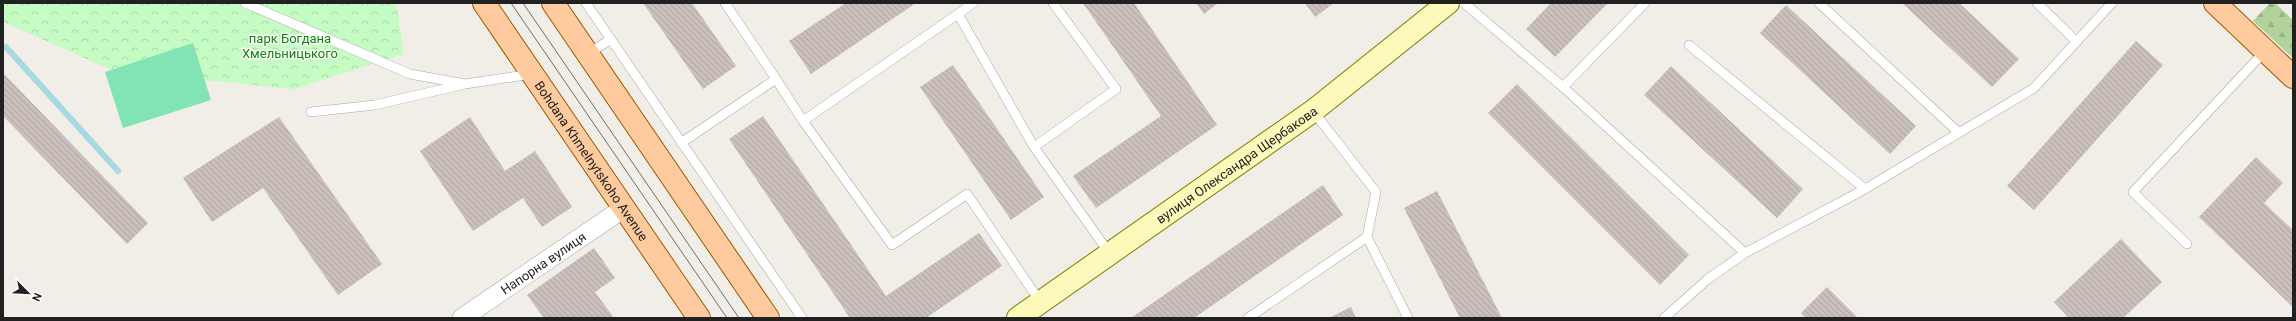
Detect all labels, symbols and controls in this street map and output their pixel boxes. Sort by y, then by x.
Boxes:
park label: парк Богдана Хмельницького [242,31,338,61]
street label: Bohdana Khmelnytskoho Avenue [531,78,651,244]
street label: вулиця Олександра Щербакова [1153,103,1320,227]
street label: Напорна вулиця [498,229,589,298]
north arrow [8,273,48,313]
text: N [29,291,44,303]

